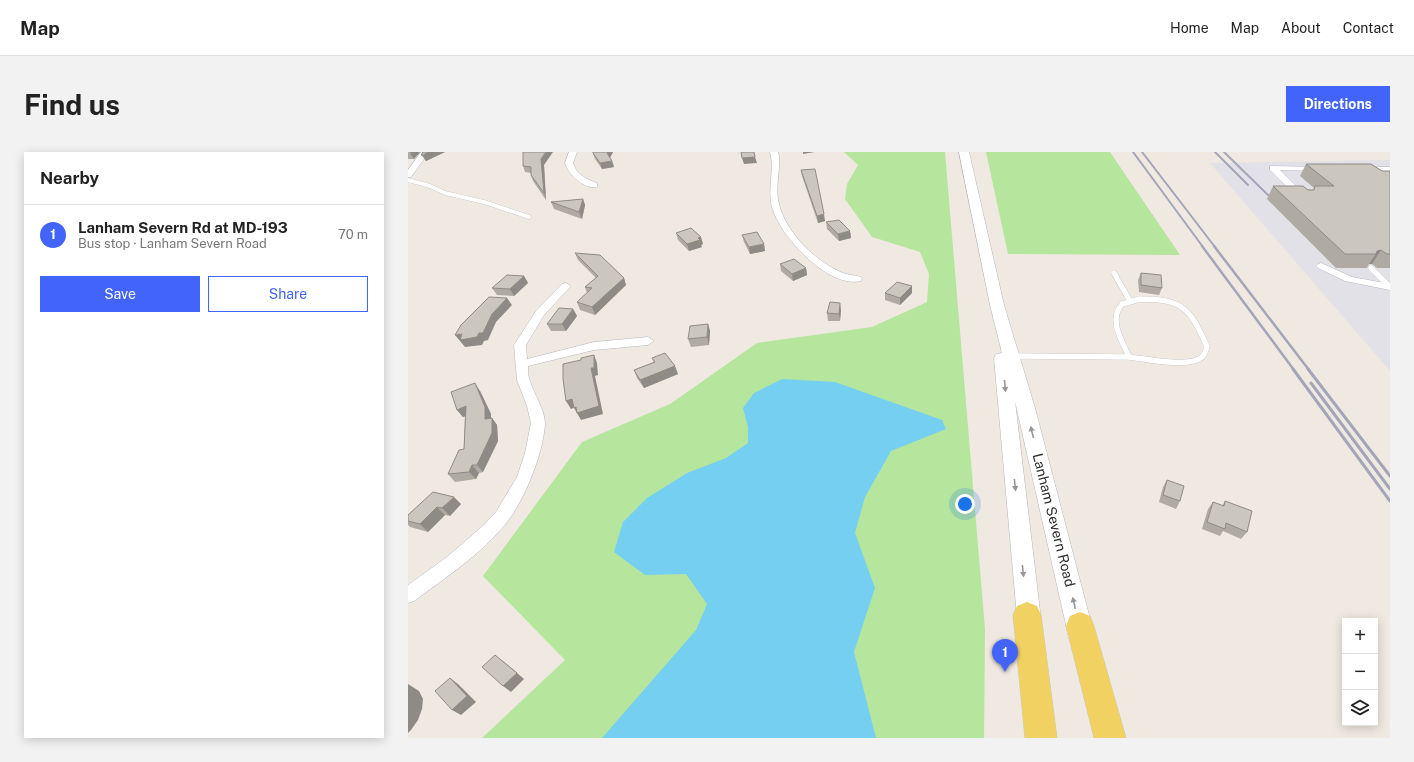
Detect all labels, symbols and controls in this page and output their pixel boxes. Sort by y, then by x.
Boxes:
text: Map [20,17,60,39]
text: Home [1170,20,1209,36]
text: Map [1231,20,1259,36]
text: About [1281,20,1321,36]
text: Contact [1343,20,1394,36]
button: Directions [1286,86,1390,122]
text: Find us [24,88,120,121]
text: Nearby [40,168,99,188]
text: Lanham Severn Rd at MD-193 [78,219,288,236]
text: 1 [50,227,56,242]
text: 70 m [338,227,368,242]
text: Bus stop · Lanham Severn Road [78,236,267,251]
button: Save [40,276,200,312]
button: Share [208,276,368,312]
one-way arrow [1002,380,1008,392]
one-way arrow [1029,426,1035,438]
street label: Lanham Severn Road [1030,452,1078,588]
one-way arrow [1011,479,1018,491]
your location [955,494,975,514]
one-way arrow [1020,565,1026,577]
one-way arrow [1071,597,1077,610]
map controls [1342,618,1378,726]
button: + [1342,618,1378,654]
pin: 1 [992,639,1018,672]
button: − [1342,654,1378,690]
button: layers [1342,690,1378,726]

